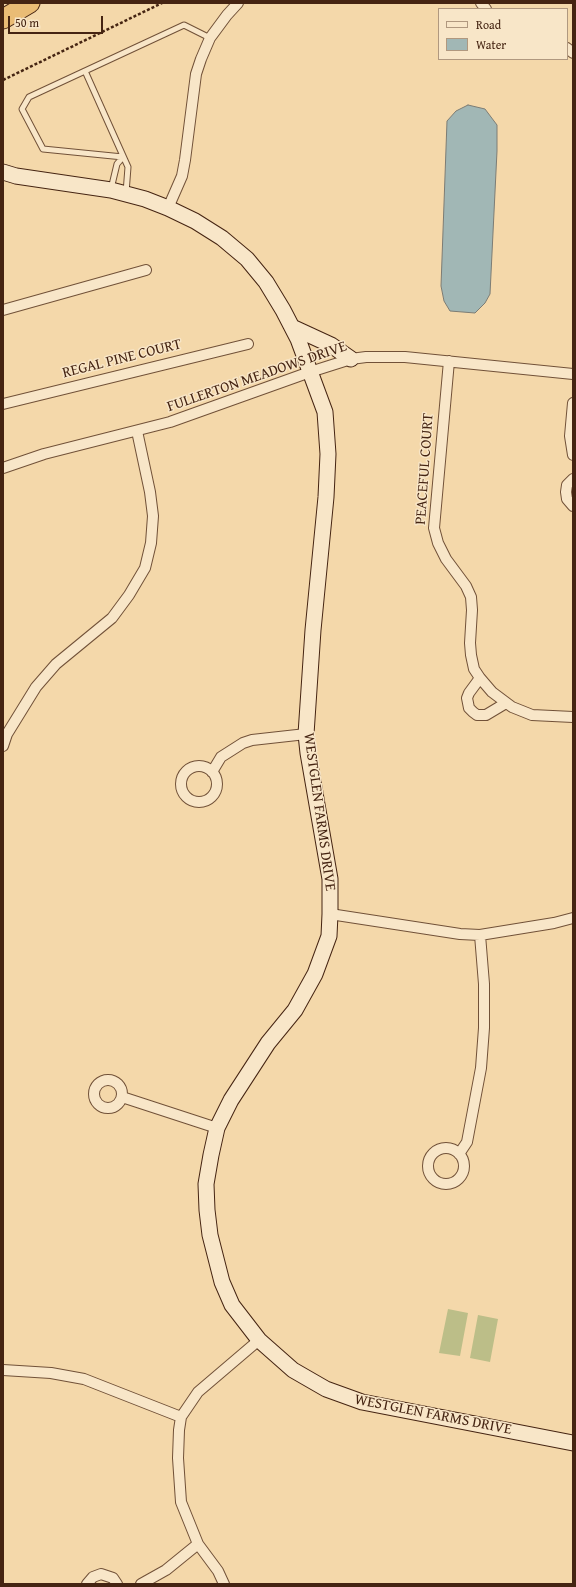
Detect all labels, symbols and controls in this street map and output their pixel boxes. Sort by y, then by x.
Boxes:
scale bar [10,8,105,34]
legend [438,8,568,60]
text: 50 m [15,14,39,31]
text: Road [476,16,501,33]
text: Water [476,36,506,53]
street label: REGAL PINE COURT [61,336,183,382]
street label: FULLERTON MEADOWS DRIVE [165,338,349,416]
street label: PEACEFUL COURT [412,413,438,525]
street label: WESTGLEN FARMS DRIVE [299,732,339,892]
street label: WESTGLEN FARMS DRIVE [353,1391,513,1439]

